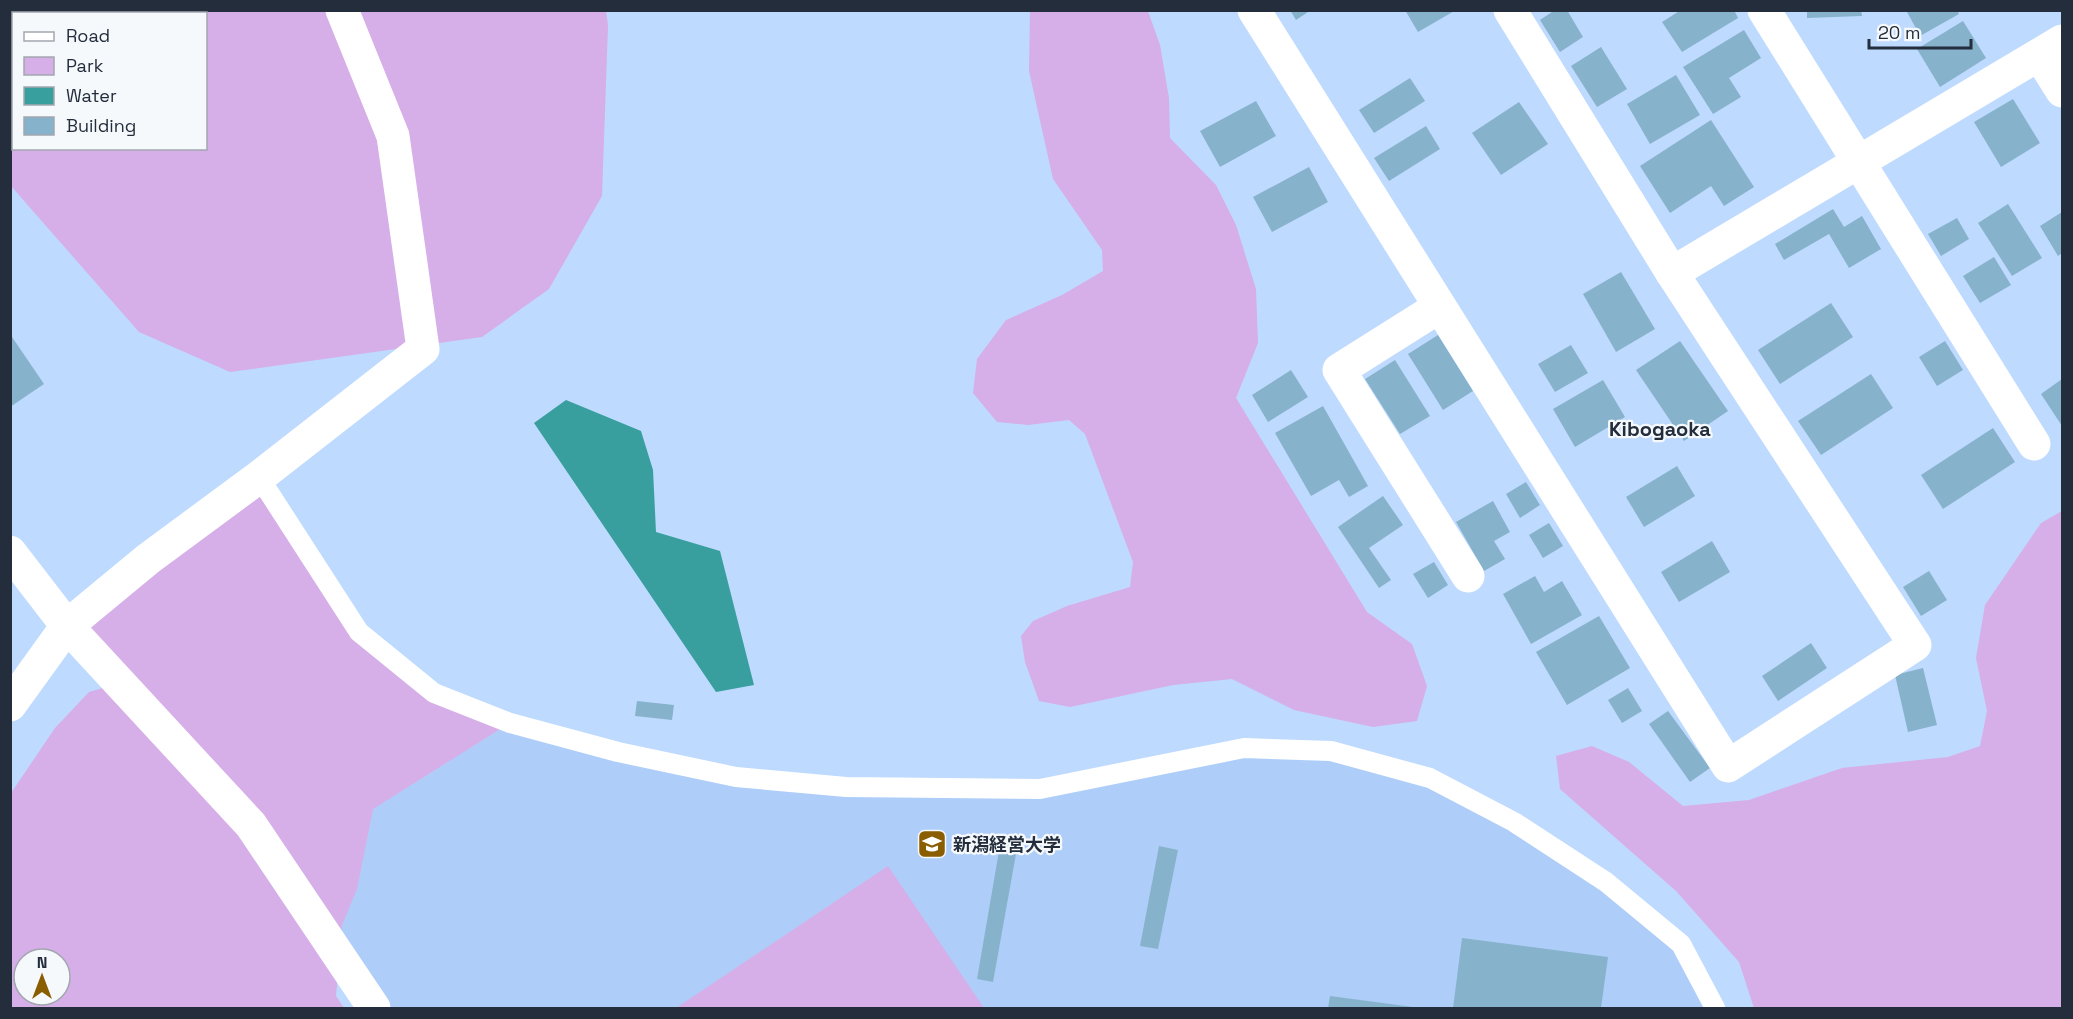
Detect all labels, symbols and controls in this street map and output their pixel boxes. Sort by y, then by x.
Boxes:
legend [12,12,207,150]
scale bar [1869,12,1971,50]
text: 20 m [1878,21,1921,44]
text: Road [66,24,110,47]
text: Park [66,54,104,77]
text: Water [66,84,117,107]
text: Building [66,114,136,137]
district label: Kibogaoka [1609,416,1711,442]
school or university icon: 新潟経営大学 [916,828,948,860]
place label: 新潟経営大学 [953,833,1061,856]
north arrow [12,947,72,1007]
text: N [37,952,47,973]

